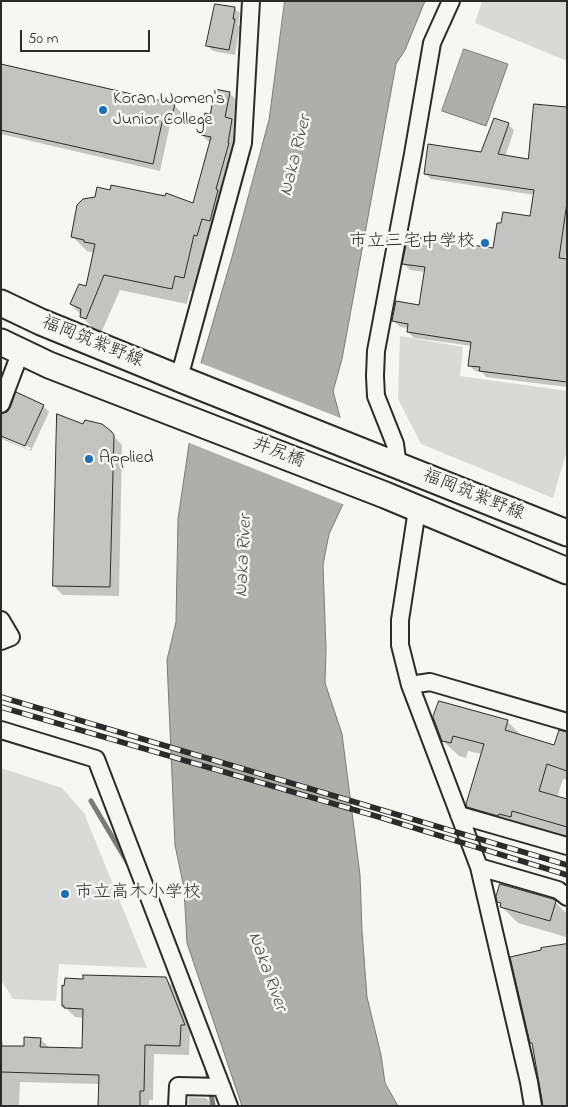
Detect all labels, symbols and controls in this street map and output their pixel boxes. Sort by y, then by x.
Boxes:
scale bar [22,20,152,52]
text: 50 m [28,28,58,50]
place label: Koran Women's Junior College [113,89,225,132]
marker: Koran Women's Junior College [97,104,109,116]
water label: Naka River [276,113,318,199]
place label: 市立三宅中学校 [349,232,475,254]
marker: 市立三宅中学校 [479,237,491,249]
street label: 福岡筑紫野線 [38,313,146,373]
street label: 井尻橋 [249,434,307,474]
place label: Applied [99,448,154,470]
marker: Applied [83,453,95,465]
street label: 福岡筑紫野線 [419,466,527,526]
water label: Naka River [231,514,259,598]
place label: 市立高木小学校 [75,883,201,905]
marker: 市立高木小学校 [59,888,71,900]
water label: Naka River [241,929,291,1015]

